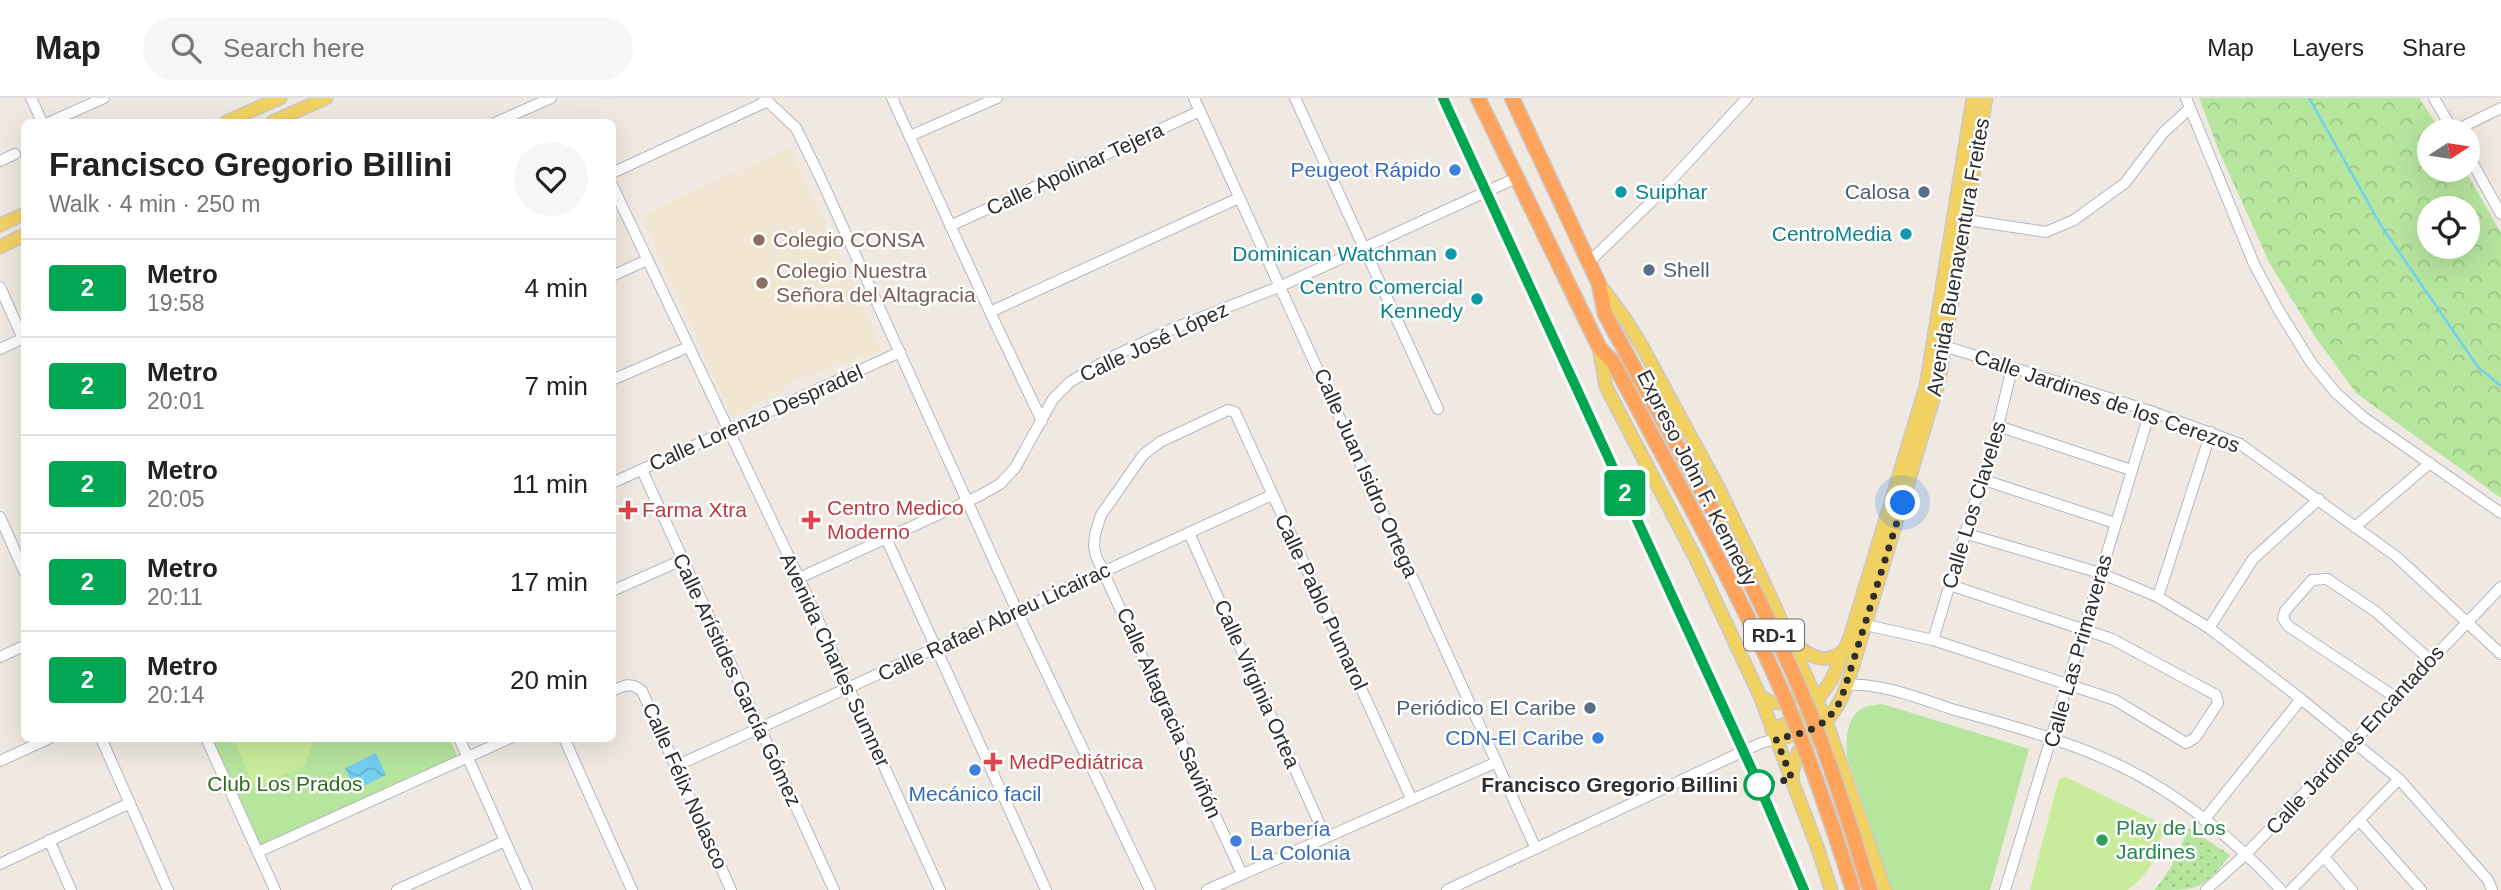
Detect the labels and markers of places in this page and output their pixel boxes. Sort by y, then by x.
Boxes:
place label: Peugeot Rápido [1290,158,1441,181]
marker: Peugeot Rápido [1447,162,1463,178]
place label: Suiphar [1635,180,1707,203]
place label: Calosa [1845,180,1910,203]
marker: Suiphar [1613,184,1629,200]
marker: Calosa [1916,184,1932,200]
place label: CentroMedia [1772,222,1892,245]
marker: CentroMedia [1898,226,1914,242]
place label: Colegio CONSA [773,228,925,251]
marker: Colegio CONSA [751,232,767,248]
place label: Dominican Watchman [1232,242,1437,265]
marker: Dominican Watchman [1443,246,1459,262]
place label: Shell [1663,258,1710,281]
place label: Colegio Nuestra Señora del Altagracia [776,259,976,306]
marker: Shell [1641,262,1657,278]
marker: Colegio Nuestra Señora del Altagracia [754,275,770,291]
place label: Centro Comercial Kennedy [1300,275,1463,322]
marker: Centro Comercial Kennedy [1469,291,1485,307]
place label: Centro Medico Moderno [827,496,964,543]
place label: Farma Xtra [642,498,747,521]
marker: Farma Xtra [620,502,636,518]
marker: Centro Medico Moderno [801,510,821,530]
place label: Periódico El Caribe [1396,696,1576,719]
marker: Periódico El Caribe [1582,700,1598,716]
place label: CDN-El Caribe [1445,726,1584,749]
marker: CDN-El Caribe [1590,730,1606,746]
place label: MedPediátrica [1009,750,1144,773]
marker: MedPediátrica [983,752,1003,772]
marker: Mecánico facil [967,762,983,778]
marker: Francisco Gregorio Billini [1744,770,1774,800]
place label: Francisco Gregorio Billini [1481,773,1738,796]
place label: Mecánico facil [908,782,1042,805]
place label: Play de Los Jardines [2116,816,2226,863]
place label: Barbería La Colonia [1250,817,1351,864]
marker: Play de Los Jardines [2094,832,2110,848]
marker: Barbería La Colonia [1228,833,1244,849]

